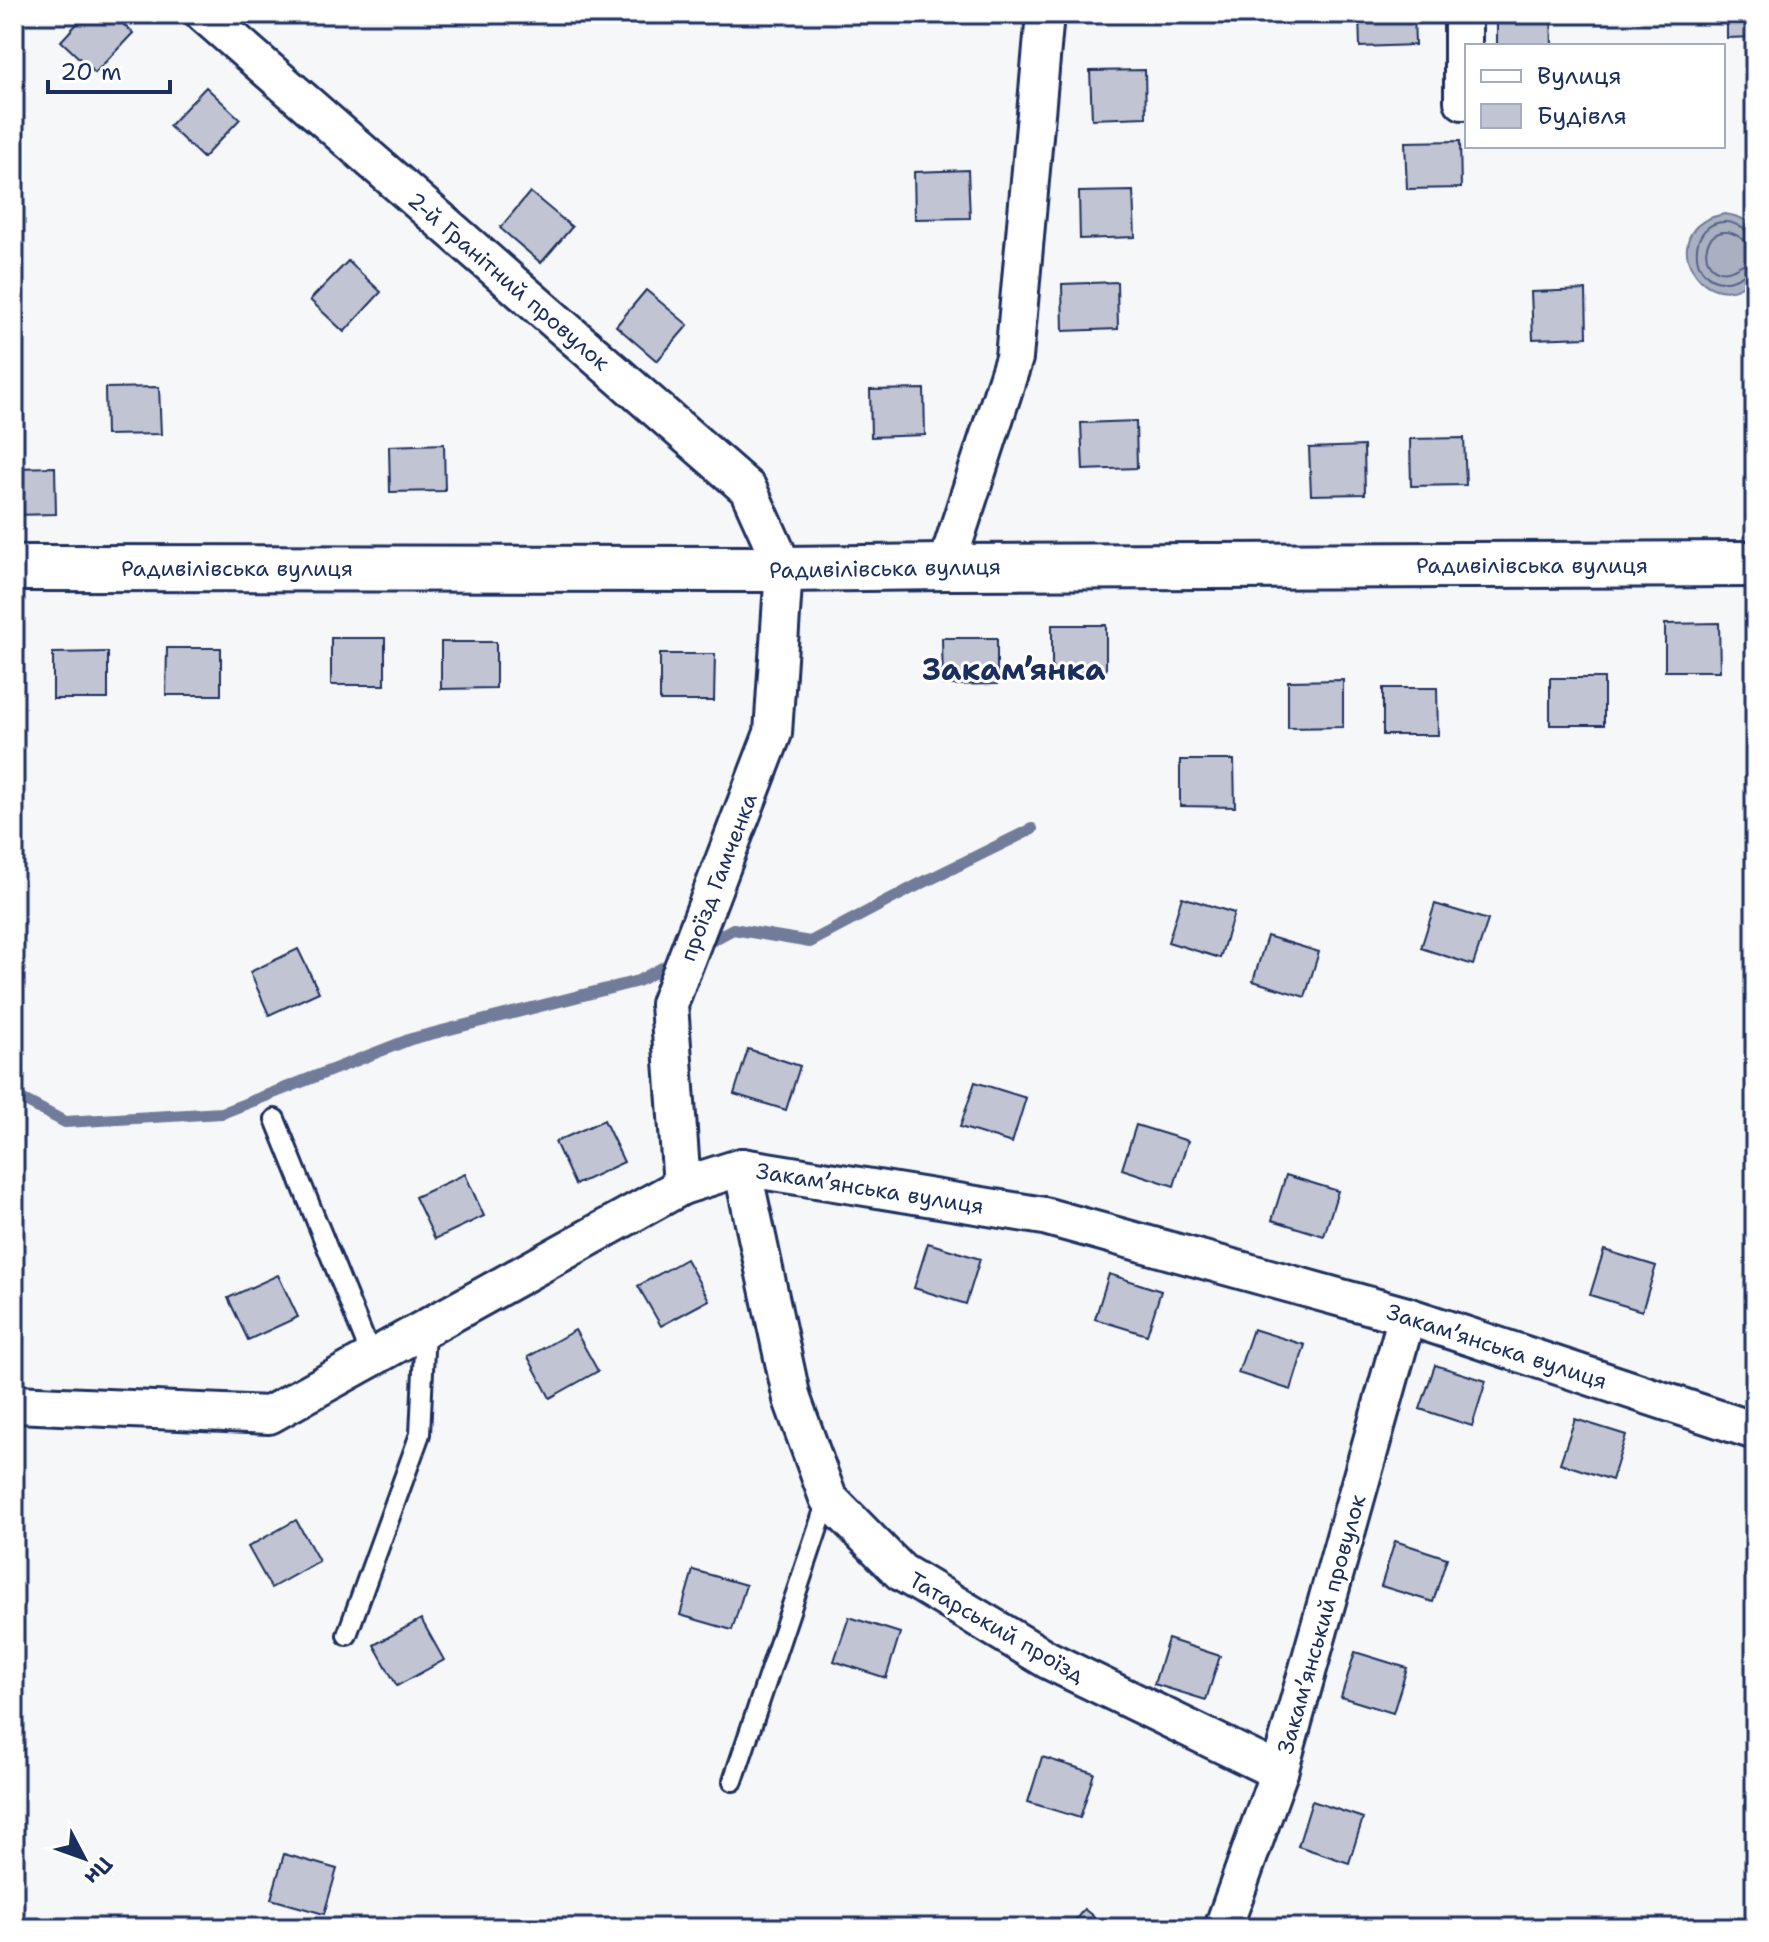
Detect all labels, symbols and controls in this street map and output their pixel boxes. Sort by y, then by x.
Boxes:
scale bar [48,44,170,94]
legend [1465,44,1725,148]
text: 20 m [60,56,122,88]
text: Вулиця [1537,60,1622,92]
text: Будівля [1537,100,1627,132]
street label: 2-й Гранітний провулок [402,186,616,377]
street label: Радивілівська вулиця [1416,551,1648,580]
street label: Радивілівська вулиця [769,552,1001,585]
street label: Радивілівська вулиця [121,554,353,583]
district label: Закам’янка [923,649,1106,690]
street label: проїзд Гамченка [673,789,764,965]
street label: Закамʼянська вулиця [754,1156,986,1221]
street label: Закамʼянська вулиця [1383,1297,1611,1396]
street label: Закамʼянський провулок [1271,1491,1372,1757]
street label: Татарський проїзд [904,1565,1090,1690]
north arrow [44,1818,124,1898]
text: Пн [78,1850,119,1891]

